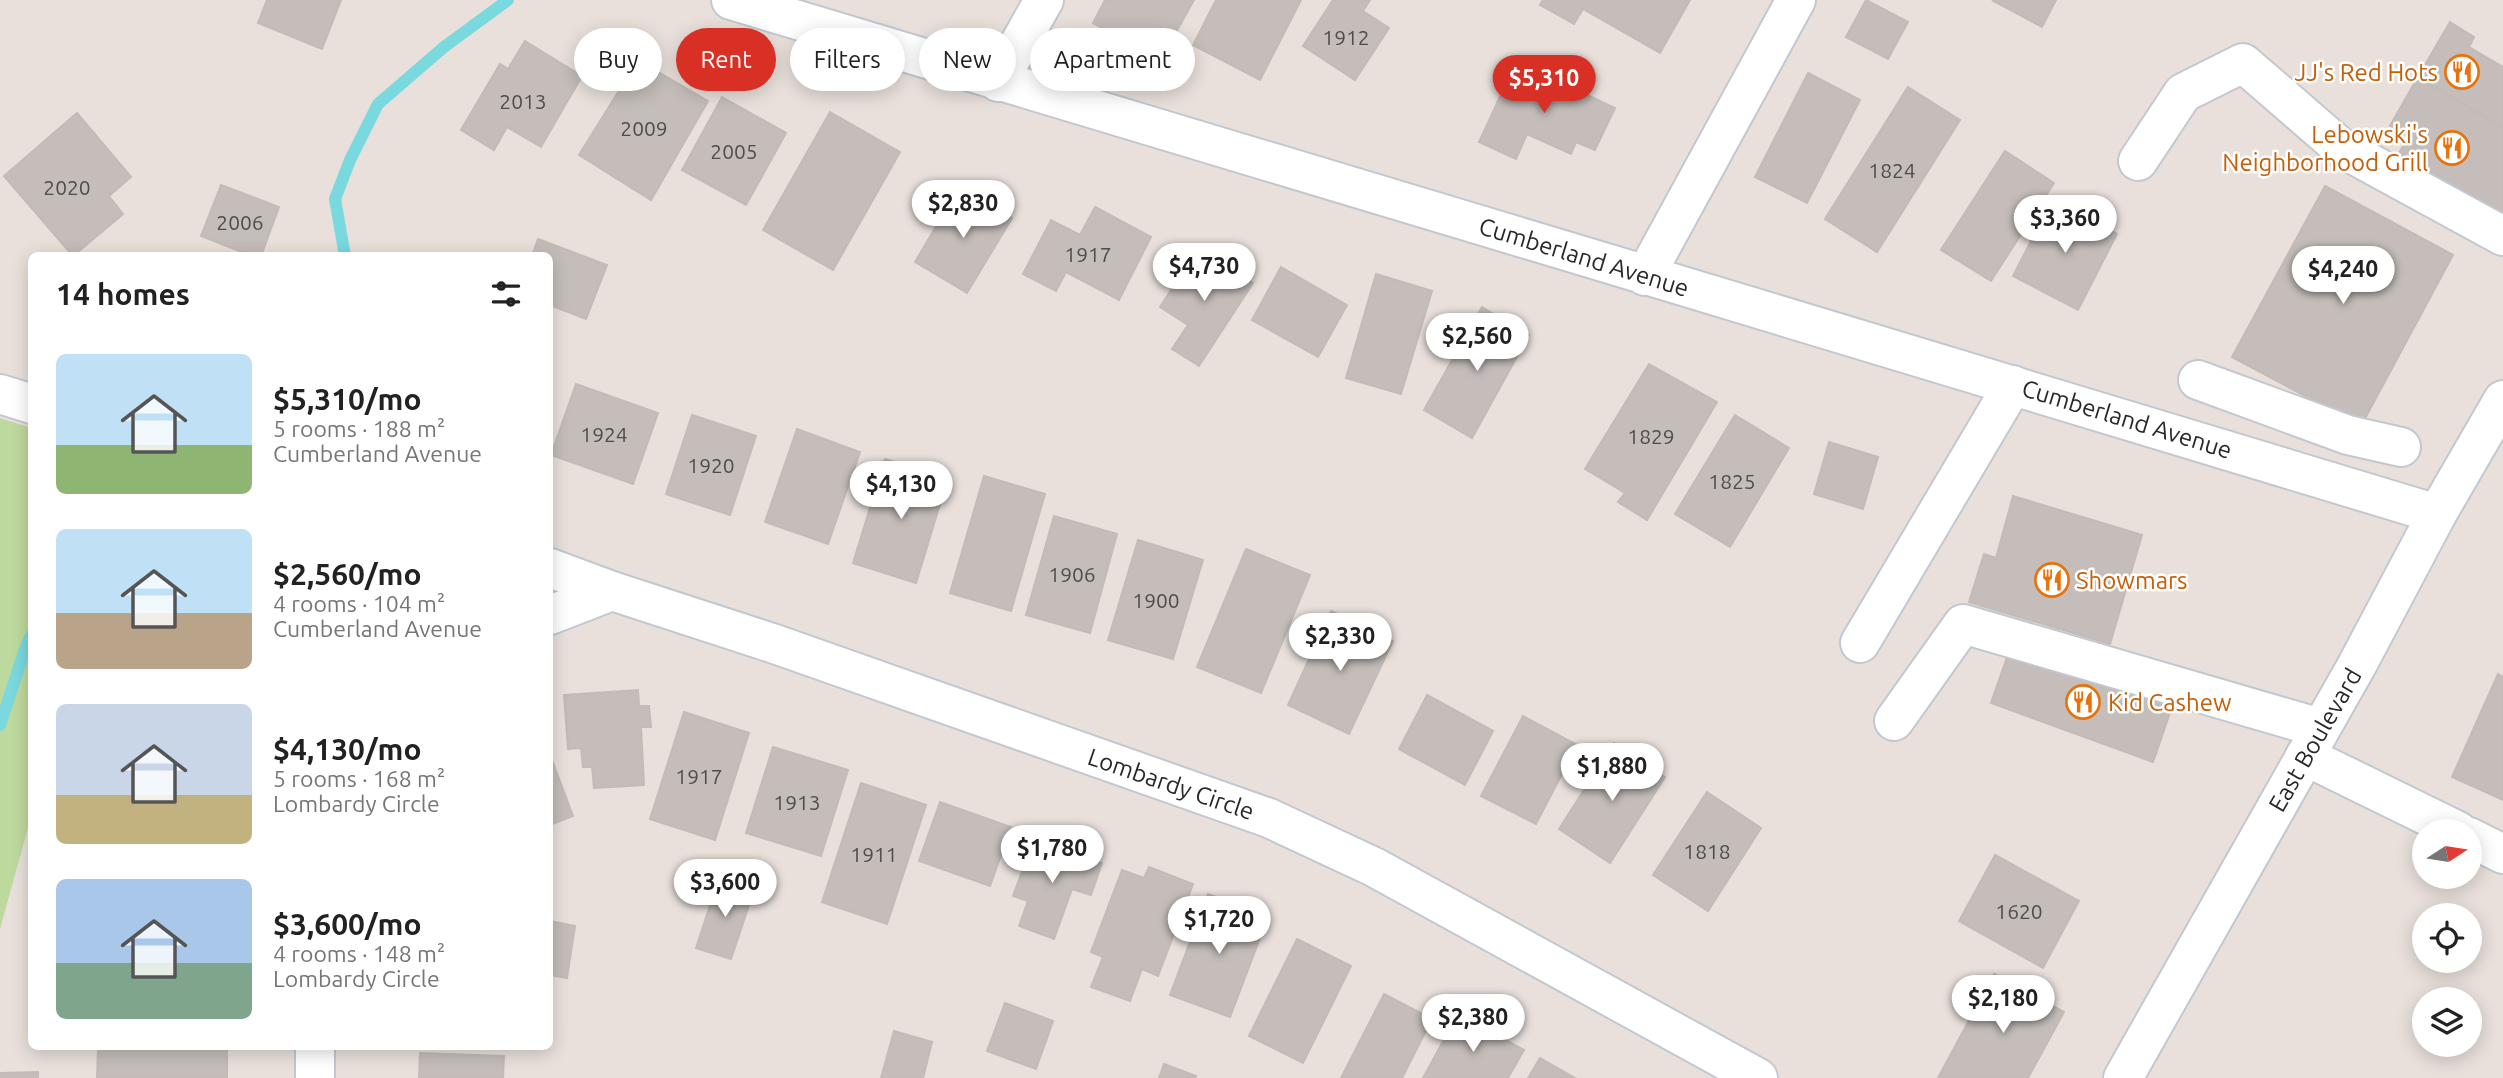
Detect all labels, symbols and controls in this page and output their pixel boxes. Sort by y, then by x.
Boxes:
house number: 1912 [1322,25,1370,49]
chip: Buy [574,28,662,91]
chip: Rent [676,28,776,91]
chip: Filters [790,28,905,91]
chip: New [919,28,1016,91]
chip: Apartment [1030,28,1195,91]
restaurant icon: JJ's Red Hots [2443,53,2481,91]
pin: $5,310 [1487,55,1601,115]
place label: JJ's Red Hots [2294,59,2438,86]
text: $5,310 [1509,65,1579,90]
house number: 2013 [499,89,547,113]
house number: 2009 [620,116,668,140]
place label: Lebowski's Neighborhood Grill [2222,121,2428,176]
restaurant icon: Lebowski's Neighborhood Grill [2433,129,2471,167]
house number: 2005 [710,139,758,163]
house number: 1824 [1868,158,1916,182]
house number: 2020 [43,175,91,199]
pin: $2,830 [906,180,1020,240]
text: $2,830 [928,190,998,215]
pin: $3,360 [2008,196,2122,255]
text: $3,360 [2030,205,2100,230]
house number: 2006 [216,210,264,234]
street label: Cumberland Avenue [1476,212,1692,302]
house number: 1917 [1064,242,1112,266]
pin: $4,730 [1147,244,1261,303]
pin: $4,240 [2286,246,2400,306]
text: $4,730 [1169,253,1239,278]
text: $4,240 [2308,256,2378,281]
icon: filters [487,275,525,313]
text: 14 homes [56,277,190,311]
pin: $2,560 [1420,314,1534,373]
text: $2,560 [1442,323,1512,348]
street label: Cumberland Avenue [2019,374,2235,464]
icon: home [112,382,196,466]
text: $5,310/mo [273,382,422,416]
text: 5 rooms · 188 m² [273,416,445,441]
house number: 1924 [580,422,628,446]
house number: 1829 [1627,424,1675,448]
text: Cumberland Avenue [273,441,482,466]
house number: 1920 [687,453,735,477]
pin: $4,130 [844,462,958,521]
house number: 1825 [1708,469,1756,493]
text: $4,130 [866,471,936,496]
icon: home [112,557,196,641]
text: $2,560/mo [273,557,422,591]
restaurant icon: Showmars [2033,561,2071,599]
house number: 1906 [1048,562,1096,586]
place label: Showmars [2076,567,2187,594]
house number: 1900 [1132,588,1180,612]
text: 4 rooms · 104 m² [273,591,445,616]
pin: $2,330 [1283,614,1397,673]
text: Cumberland Avenue [273,616,482,641]
text: $2,330 [1305,623,1375,648]
street label: East Boulevard [2263,664,2367,816]
restaurant icon: Kid Cashew [2064,683,2102,721]
place label: Kid Cashew [2108,689,2232,716]
icon: home [112,732,196,816]
text: $4,130/mo [273,732,422,766]
street label: Lombardy Circle [1084,743,1258,825]
pin: $1,880 [1555,744,1669,803]
text: $1,880 [1577,753,1647,778]
house number: 1917 [675,764,723,788]
text: 5 rooms · 168 m² [273,766,445,791]
house number: 1913 [773,790,821,814]
text: Lombardy Circle [273,791,440,816]
north arrow [2412,819,2482,889]
map controls [2412,819,2482,1057]
pin: $1,780 [995,826,1109,885]
text: $1,780 [1017,835,1087,860]
house number: 1818 [1683,839,1731,863]
house number: 1911 [850,842,898,866]
pin: $3,600 [668,860,782,919]
text: $3,600 [690,869,760,894]
pin: $1,720 [1162,897,1276,956]
house number: 1620 [1995,899,2043,923]
button: locate [2412,903,2482,973]
text: $1,720 [1184,906,1254,931]
icon: home [112,907,196,991]
text: $3,600/mo [273,907,422,941]
text: 4 rooms · 148 m² [273,941,445,966]
text: Lombardy Circle [273,966,440,991]
pin: $2,180 [1946,976,2060,1035]
text: $2,180 [1968,985,2038,1010]
button: layers [2412,987,2482,1057]
pin: $2,380 [1416,995,1530,1054]
text: $2,380 [1438,1004,1508,1029]

